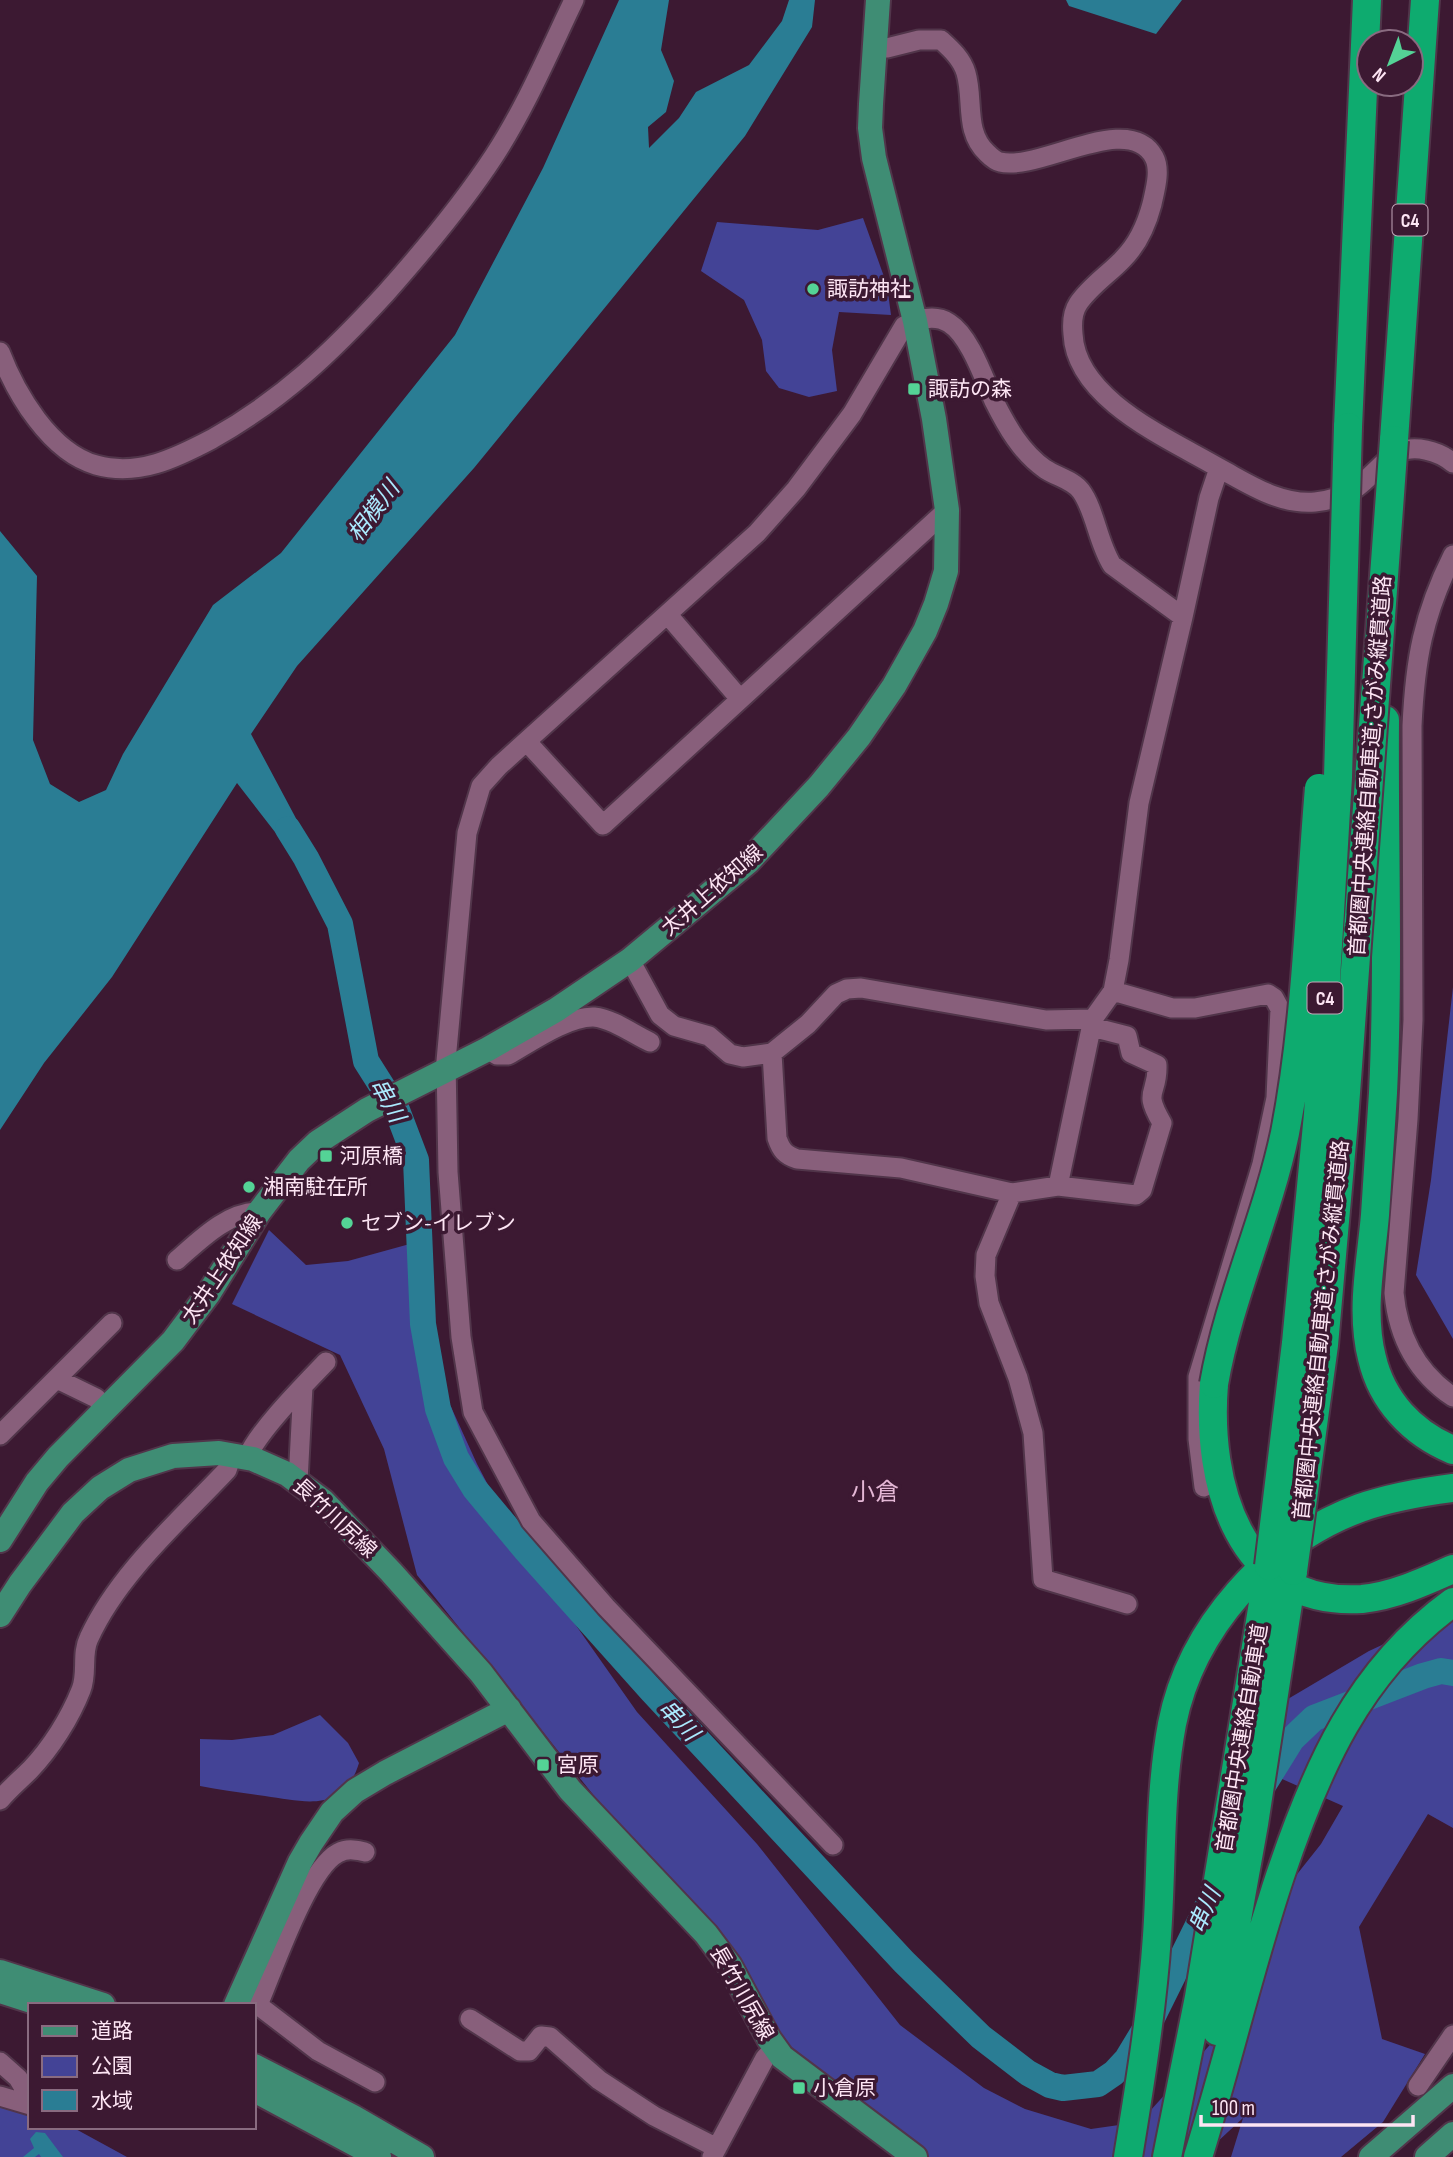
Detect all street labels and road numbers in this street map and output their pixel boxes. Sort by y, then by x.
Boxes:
road number: C4 [1392,204,1428,235]
street label: 首都圏中央連絡自動車道;さがみ縦貫道路 [1345,575,1396,957]
street label: 太井上依知線 [657,840,768,941]
road number: C4 [1308,982,1342,1014]
street label: 首都圏中央連絡自動車道;さがみ縦貫道路 [1289,1139,1354,1521]
street label: 太井上依知線 [177,1210,268,1328]
street label: 長竹川尻線 [288,1473,382,1563]
street label: 首都圏中央連絡自動車道 [1212,1622,1273,1854]
street label: 長竹川尻線 [704,1942,779,2045]

